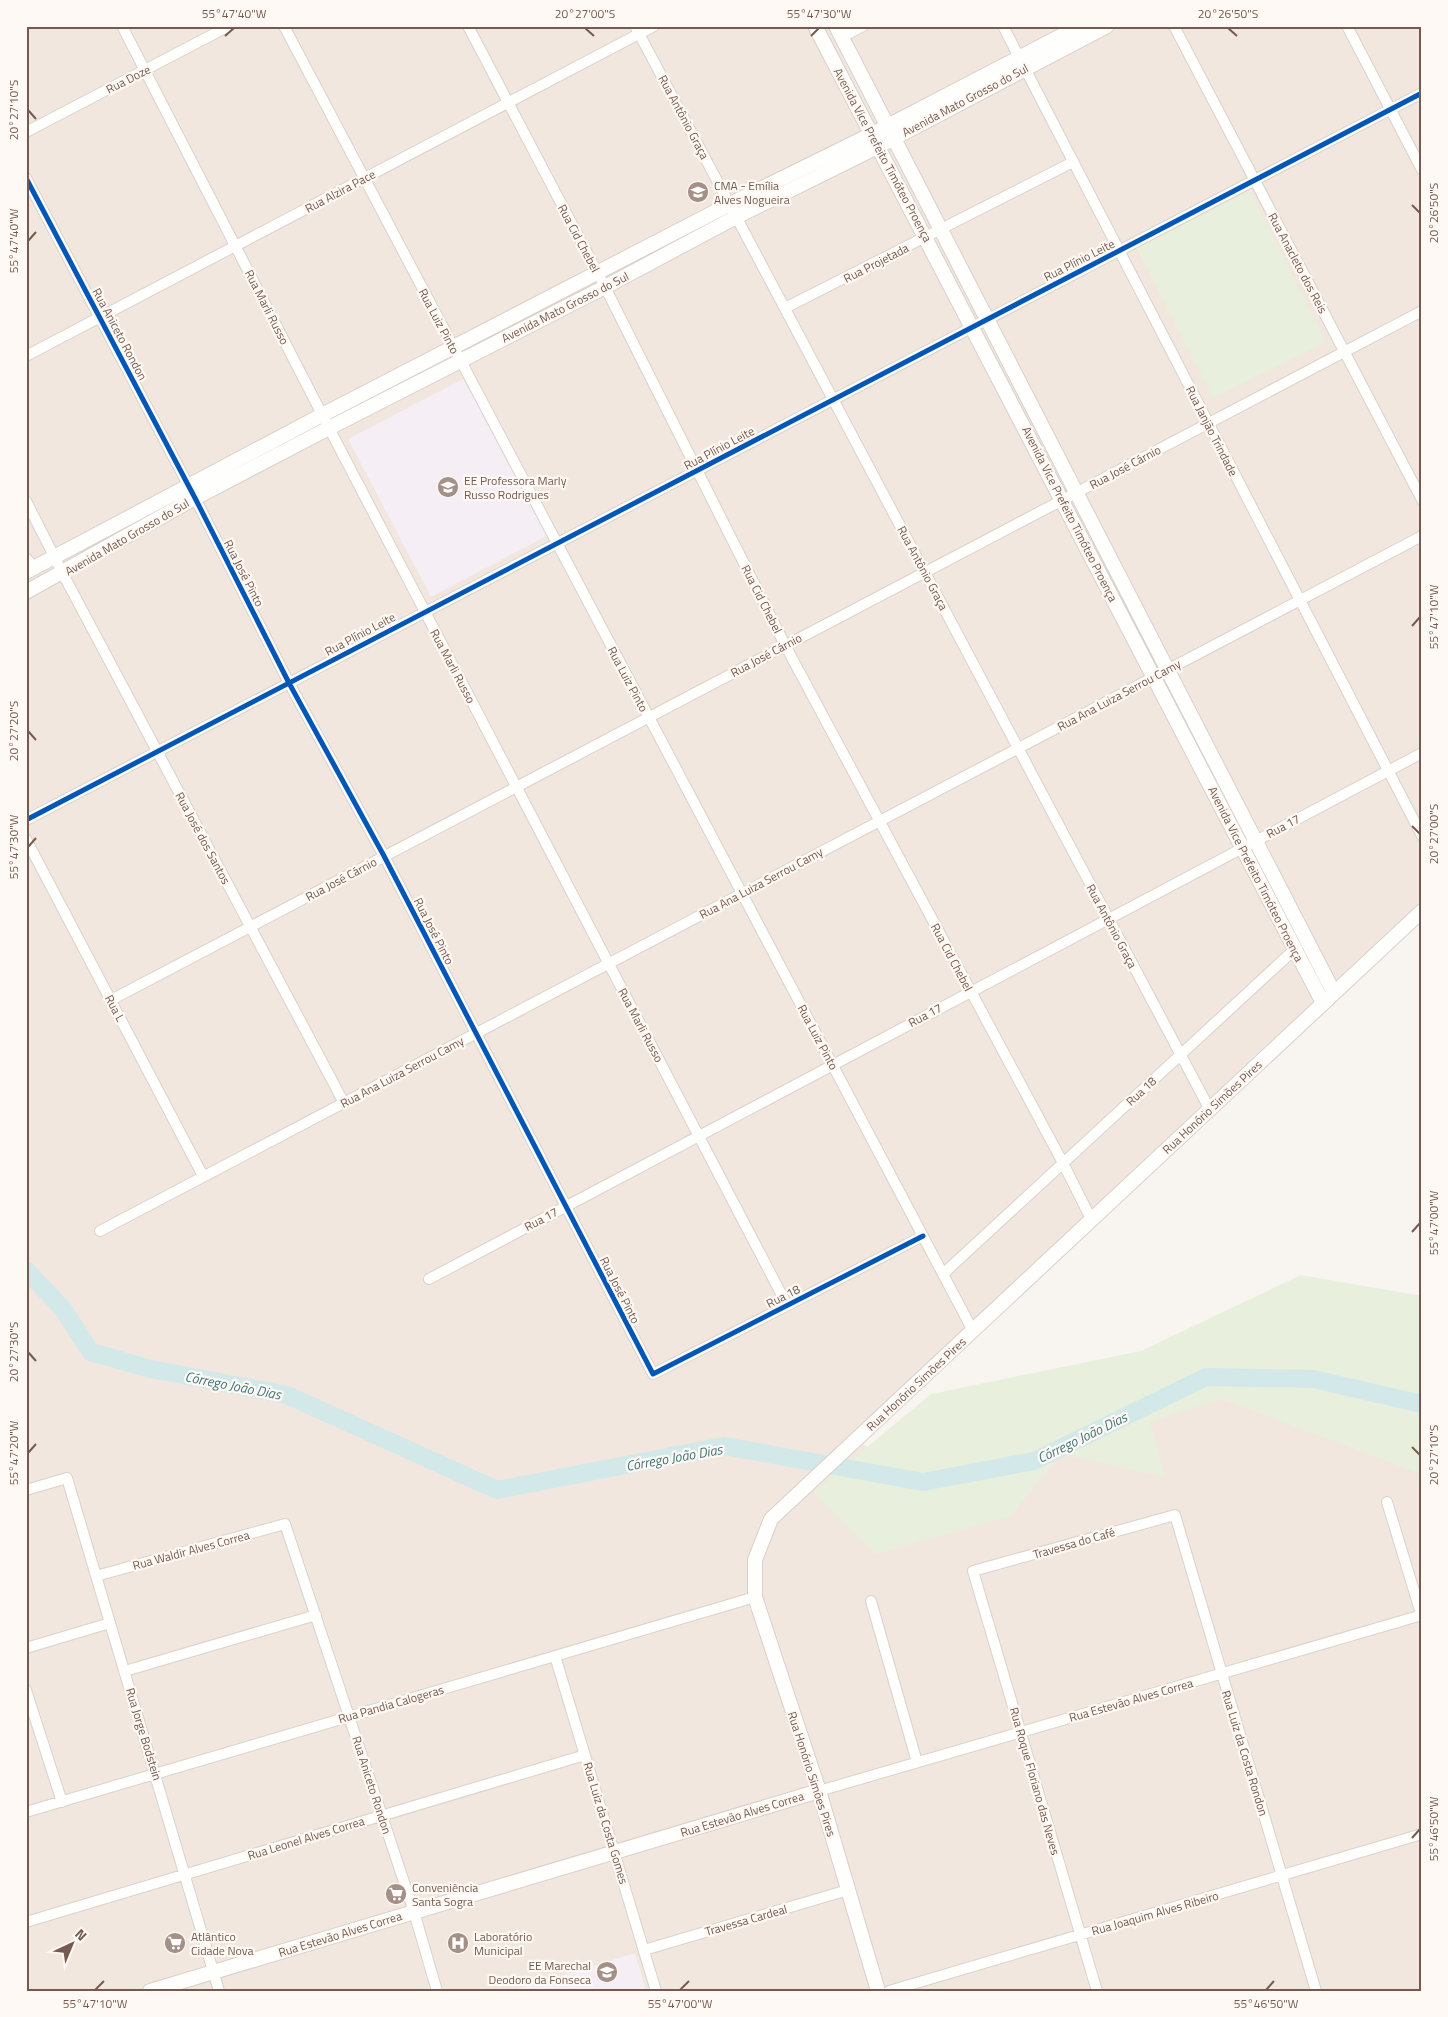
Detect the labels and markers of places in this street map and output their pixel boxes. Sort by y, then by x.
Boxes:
place label: CMA - Emília Alves Nogueira [714,176,790,209]
school or university icon: CMA - Emília Alves Nogueira [686,180,710,204]
place label: EE Professora Marly Russo Rodrigues [464,471,567,504]
school or university icon: EE Professora Marly Russo Rodrigues [436,475,460,499]
place label: Conveniência Santa Sogra [412,1878,478,1911]
supermarket icon: Conveniência Santa Sogra [384,1882,408,1906]
place label: Atlântico Cidade Nova [191,1927,254,1960]
place label: Laboratório Municipal [474,1927,532,1960]
supermarket icon: Atlântico Cidade Nova [163,1931,187,1955]
hospital icon: Laboratório Municipal [446,1931,470,1955]
place label: EE Marechal Deodoro da Fonseca [488,1956,591,1989]
school or university icon: EE Marechal Deodoro da Fonseca [595,1960,619,1984]

